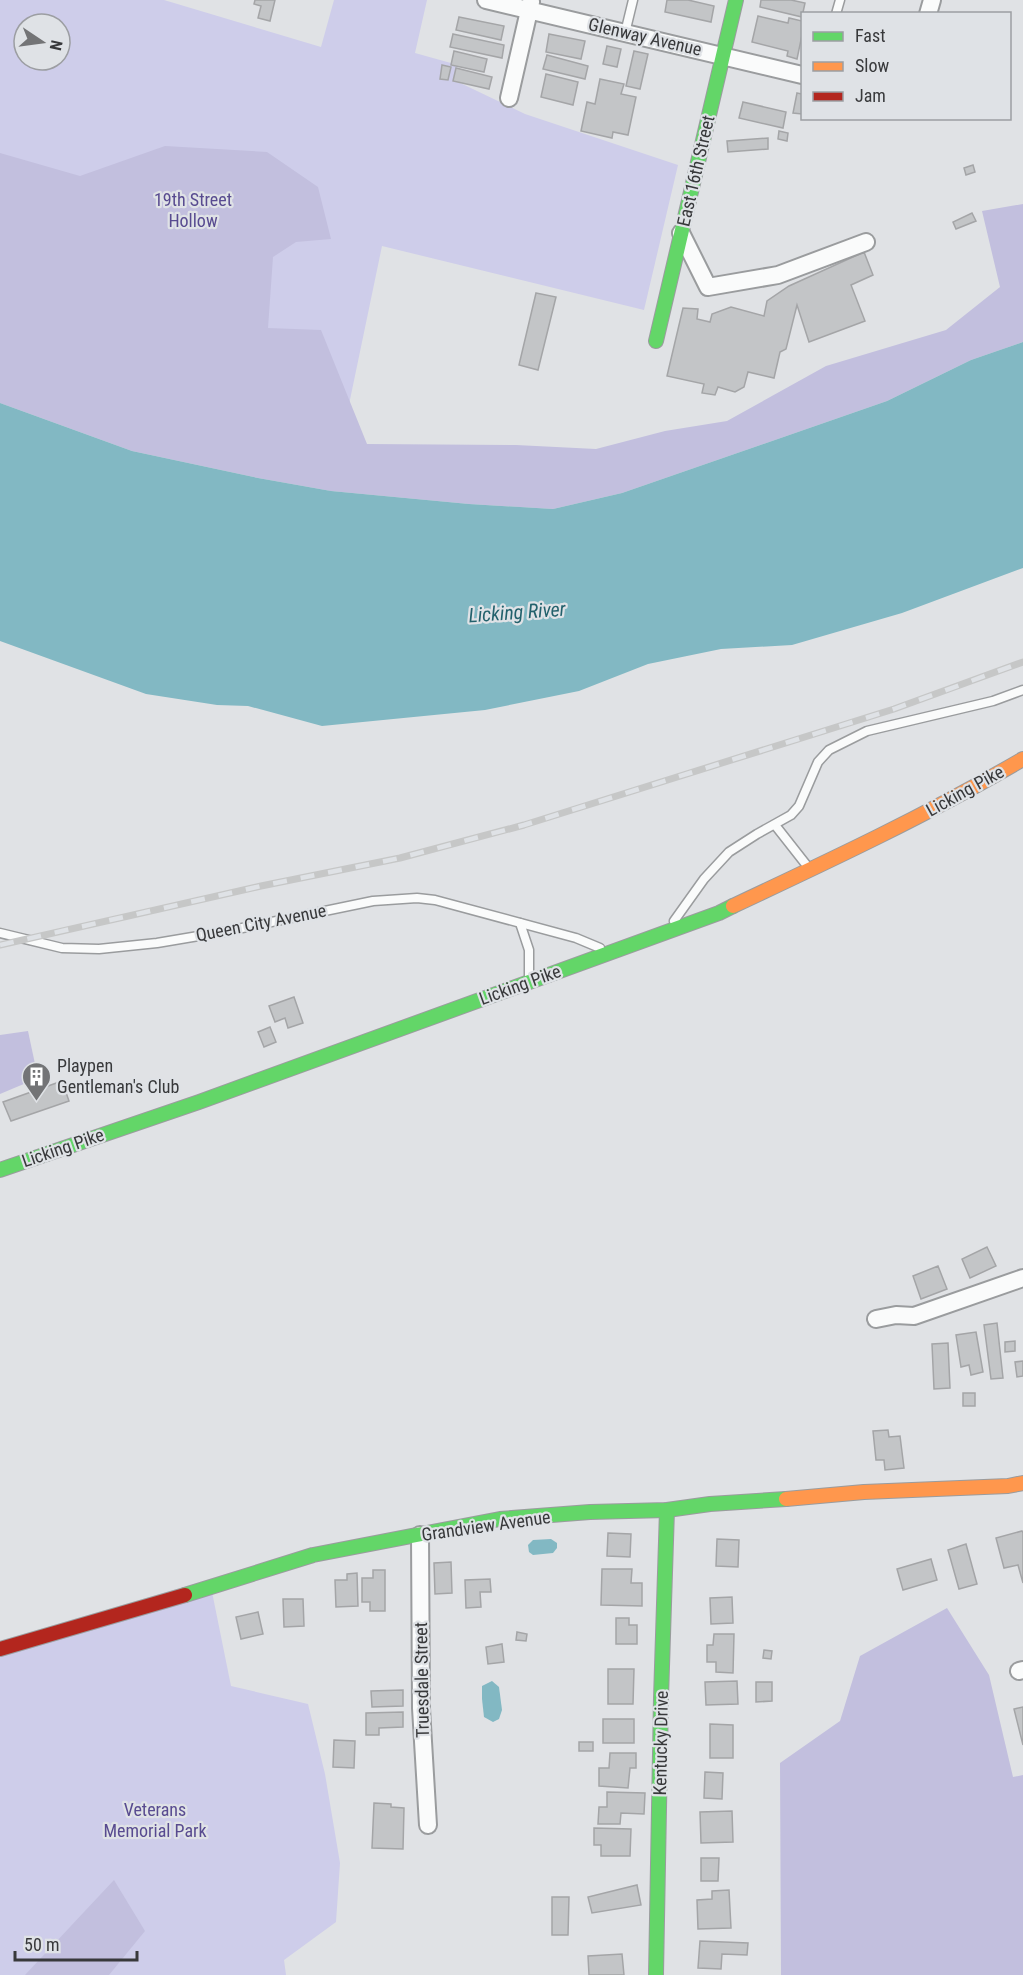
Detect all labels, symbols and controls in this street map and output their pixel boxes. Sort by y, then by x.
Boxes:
north arrow [12,12,72,72]
legend [801,12,1011,120]
street label: Glenway Avenue [586,13,704,60]
text: Fast [855,25,886,46]
text: N [46,38,66,52]
text: Slow [855,55,890,76]
text: Jam [855,85,886,106]
street label: East 16th Street [673,113,718,228]
park label: 19th Street Hollow [154,189,232,231]
water label: Licking River [468,597,567,627]
street label: Licking Pike [922,761,1007,820]
street label: Queen City Avenue [194,900,328,945]
street label: Licking Pike [476,960,564,1009]
place label: Playpen Gentleman's Club [57,1055,179,1097]
building icon: Playpen Gentleman's Club [20,1060,52,1102]
street label: Licking Pike [19,1124,107,1171]
street label: Grandview Avenue [420,1506,552,1545]
street label: Truesdale Street [410,1622,433,1738]
street label: Kentucky Drive [649,1690,672,1796]
park label: Veterans Memorial Park [103,1799,207,1841]
scale bar [15,1924,136,1962]
text: 50 m [24,1934,59,1955]

